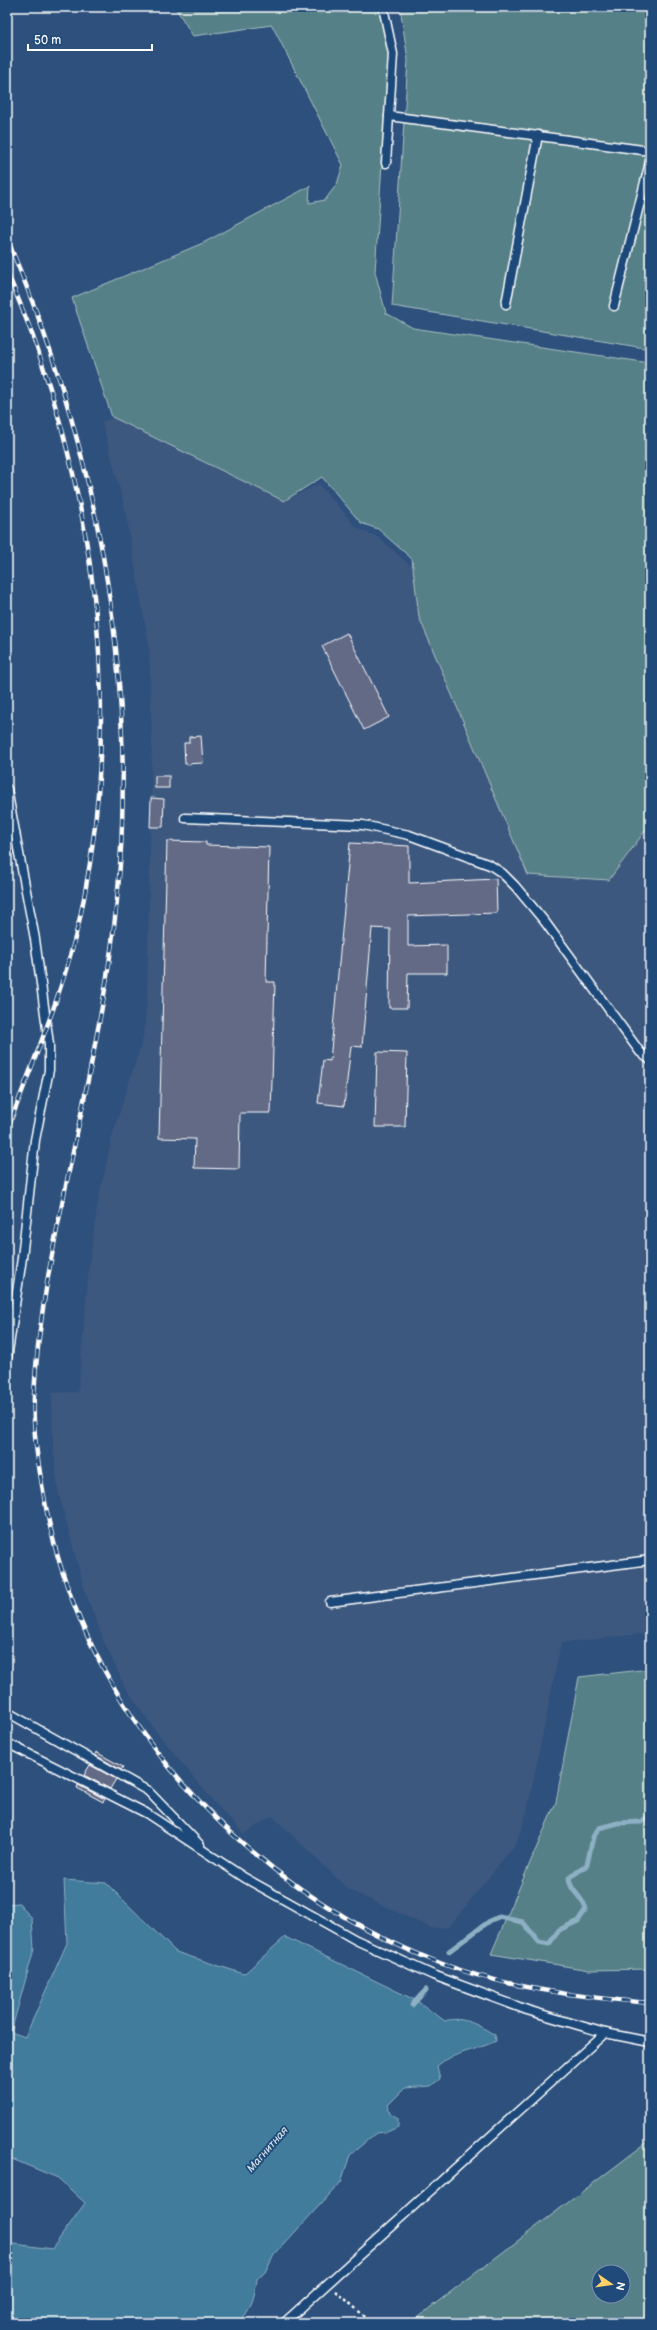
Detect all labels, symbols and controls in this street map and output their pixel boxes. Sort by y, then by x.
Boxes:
scale bar [28,26,152,52]
text: 50 m [34,33,61,48]
water label: Магнитная [244,2124,291,2175]
north arrow [591,2264,631,2304]
text: N [613,2281,628,2292]

